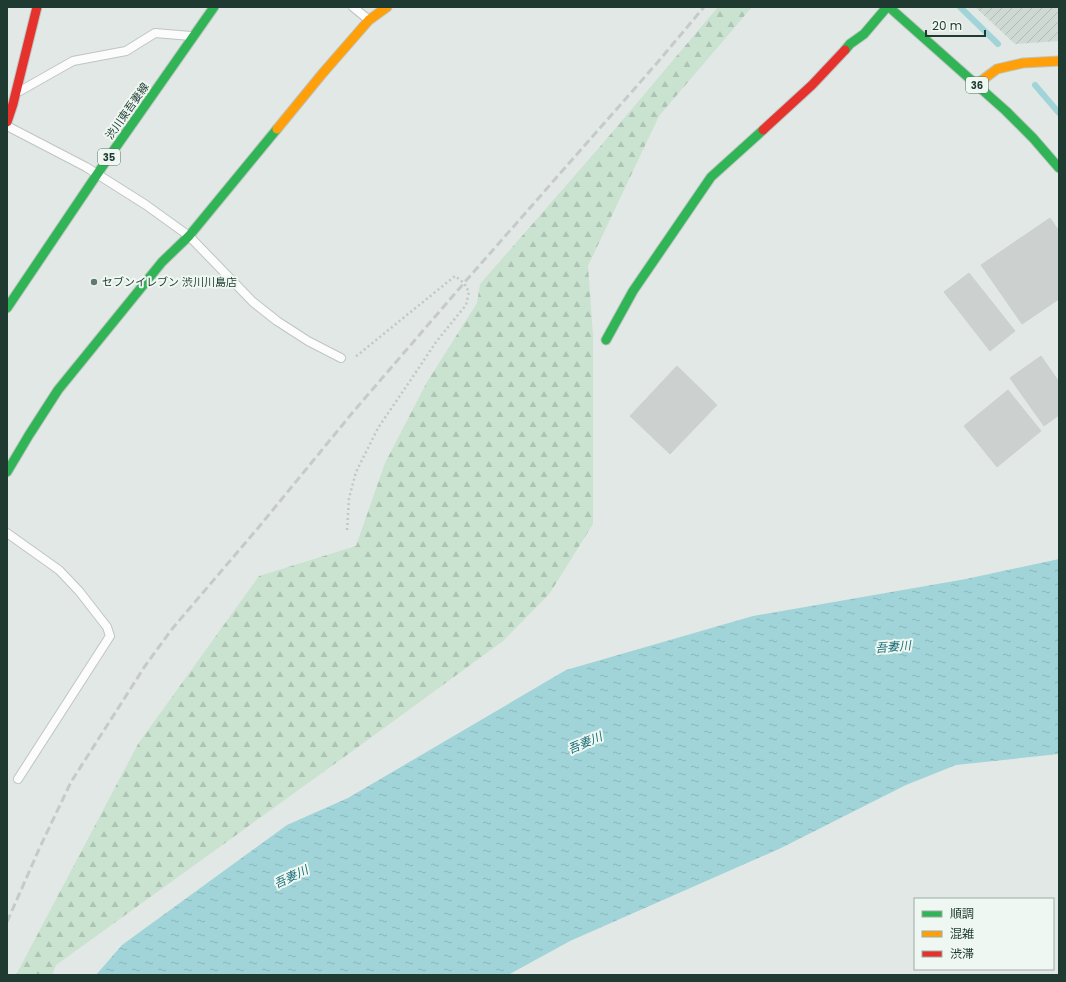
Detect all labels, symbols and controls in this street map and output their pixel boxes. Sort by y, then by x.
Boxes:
scale bar [926,12,985,38]
text: 20 m [932,17,962,34]
road number: 36 [966,77,988,93]
street label: 渋川東吾妻線 [102,79,152,143]
road number: 35 [98,149,120,165]
place label: セブンイレブン 渋川川島店 [102,274,237,290]
marker: セブンイレブン 渋川川島店 [89,277,99,287]
water label: 吾妻川 [874,636,914,657]
water label: 吾妻川 [565,727,607,757]
water label: 吾妻川 [271,860,312,892]
legend [914,898,1054,970]
text: 順調 [950,905,974,922]
text: 混雑 [950,925,974,942]
text: 渋滞 [950,945,974,962]

